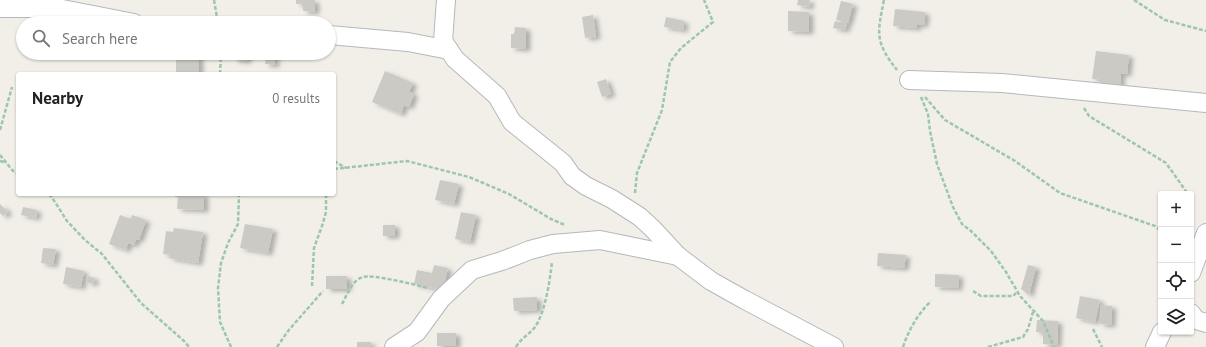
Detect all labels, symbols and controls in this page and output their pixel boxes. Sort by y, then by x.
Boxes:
search box [16,16,336,60]
icon: search [30,27,52,49]
text: Search here [62,29,138,48]
text: Nearby [32,87,83,109]
text: 0 results [272,90,320,107]
map controls [1158,191,1194,335]
button: + [1158,191,1194,227]
button: − [1158,227,1194,263]
button: locate [1158,263,1194,299]
button: layers [1158,299,1194,335]

